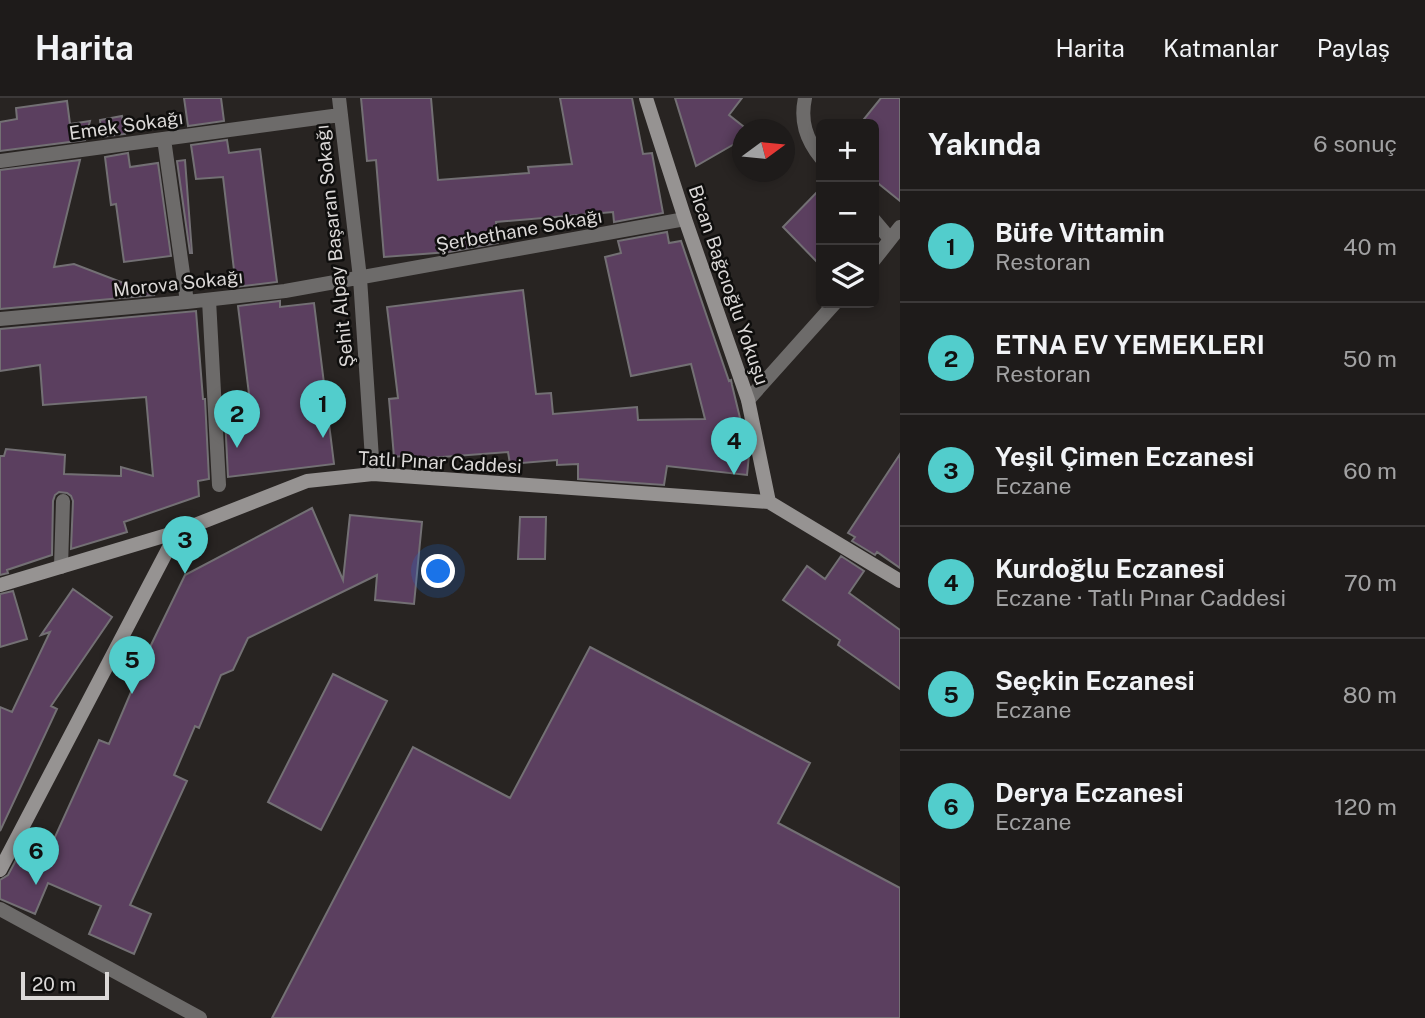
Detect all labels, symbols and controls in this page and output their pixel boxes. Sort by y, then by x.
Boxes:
text: Harita [35,29,134,67]
text: Harita [1056,34,1125,62]
text: Katmanlar [1163,34,1279,62]
text: Paylaş [1317,34,1390,62]
street label: Emek Sokağı [68,106,184,144]
north arrow [732,119,795,182]
map controls [816,119,879,308]
button: + [816,119,879,182]
street label: Şehit Alpay Başaran Sokağı [310,124,358,368]
text: Yakında [928,126,1041,162]
text: 6 sonuç [1313,130,1397,157]
street label: Bican Bağcıoğlu Yokuşu [684,182,774,388]
button: − [816,182,879,245]
street label: Şerbethane Sokağı [434,205,604,255]
text: Büfe Vittamin [995,217,1165,248]
text: 1 [946,233,956,260]
text: 40 m [1343,233,1397,260]
button: layers [816,245,879,308]
text: Restoran [995,248,1091,275]
street label: Morova Sokağı [112,265,244,301]
text: ETNA EV YEMEKLERI [995,329,1265,360]
text: 2 [944,345,958,372]
text: 50 m [1343,345,1397,372]
text: Restoran [995,360,1091,387]
pin: 1 [300,380,346,438]
pin: 2 [214,390,260,448]
pin: 4 [711,417,757,475]
text: Yeşil Çimen Eczanesi [995,441,1254,472]
street label: Tatlı Pınar Caddesi [358,447,522,477]
text: 3 [943,457,959,484]
text: 60 m [1343,457,1397,484]
text: Eczane [995,472,1072,499]
pin: 3 [162,516,208,574]
text: Kurdoğlu Eczanesi [995,553,1225,584]
your location [421,554,455,588]
text: 4 [943,569,959,596]
text: 70 m [1344,569,1397,596]
text: Eczane · Tatlı Pınar Caddesi [995,584,1286,611]
pin: 5 [109,636,155,694]
text: Seçkin Eczanesi [995,665,1195,696]
text: 5 [943,681,959,708]
text: 80 m [1343,681,1397,708]
text: Eczane [995,696,1072,723]
text: Derya Eczanesi [995,777,1184,808]
text: 6 [943,793,959,820]
text: 120 m [1334,793,1397,820]
text: Eczane [995,808,1072,835]
pin: 6 [13,827,59,885]
scale bar [21,969,108,1001]
text: 20 m [32,973,76,995]

